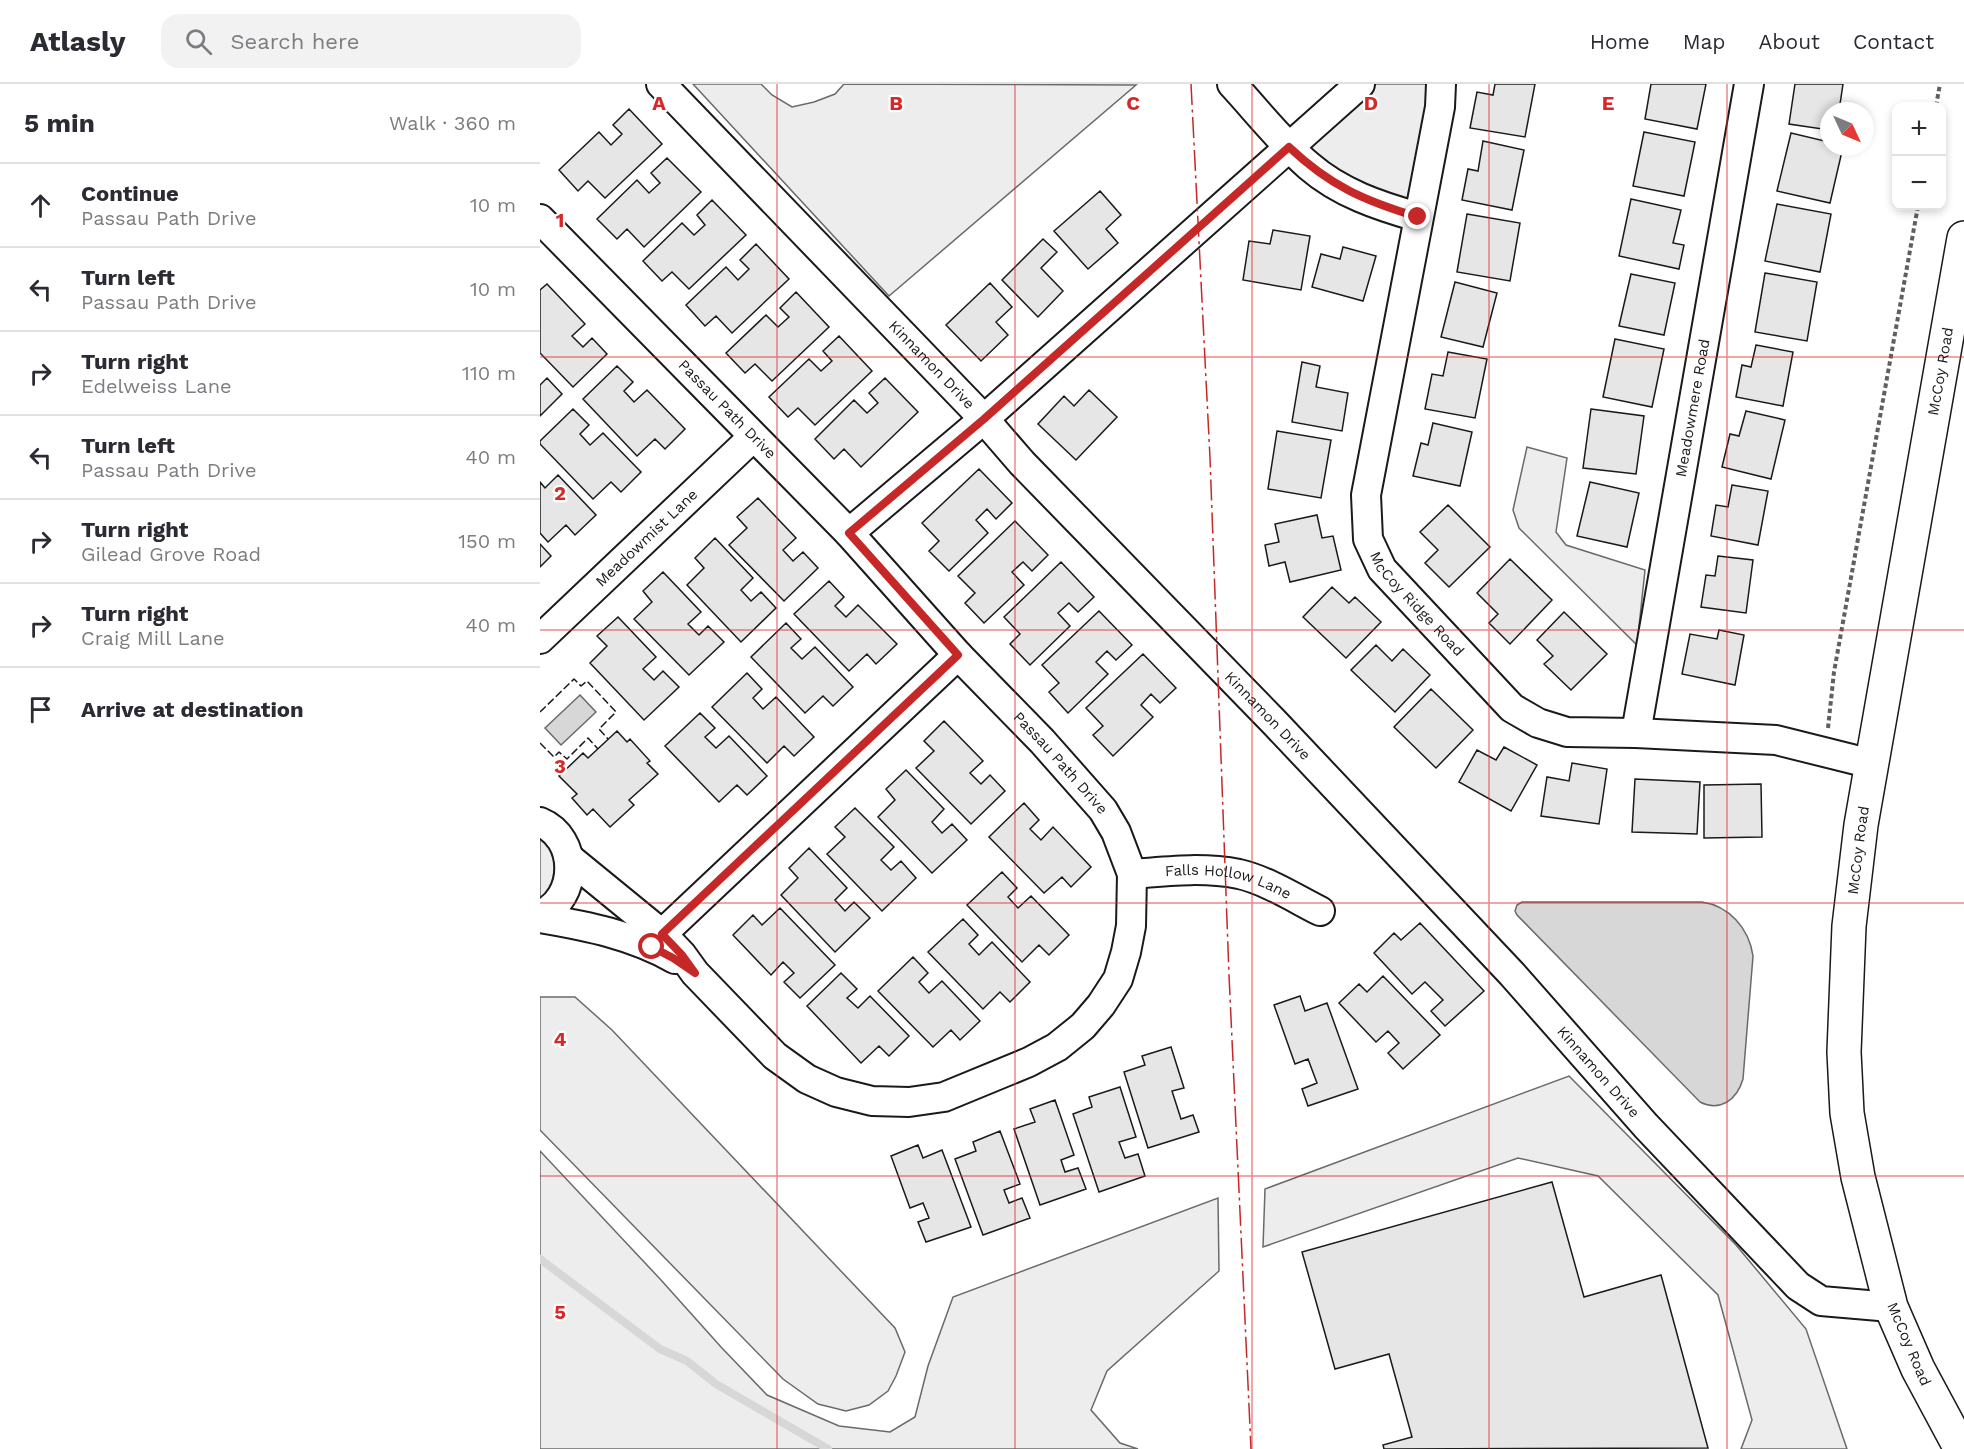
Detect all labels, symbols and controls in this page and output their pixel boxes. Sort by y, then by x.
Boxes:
search box [161,14,581,68]
text: Atlasly [30,25,125,58]
icon: search [182,25,215,58]
text: Search here [230,29,359,54]
text: Home [1590,29,1650,54]
text: Map [1683,29,1726,54]
text: About [1759,29,1820,54]
text: Contact [1853,29,1934,54]
text: A [652,91,666,115]
text: B [889,91,903,115]
text: C [1126,91,1140,115]
text: D [1364,91,1378,115]
text: E [1602,91,1614,115]
north arrow [1820,102,1874,156]
map controls [1892,102,1946,210]
button: + [1892,102,1946,156]
text: 5 min [24,108,95,138]
text: Walk · 360 m [389,111,516,135]
button: − [1892,156,1946,210]
text: Continue [81,181,179,206]
icon: ahead [24,189,57,222]
text: 10 m [470,193,516,217]
route end [1404,203,1430,229]
text: Passau Path Drive [81,206,257,230]
text: 1 [556,208,564,232]
text: Turn left [81,265,175,290]
icon: left [24,273,57,306]
text: 10 m [470,277,516,301]
text: Passau Path Drive [81,290,257,314]
street label: Kinnamon Drive [885,317,978,413]
street label: McCoy Road [1924,326,1957,417]
street label: Meadowmere Road [1672,337,1713,478]
text: Turn right [81,349,188,374]
street label: Passau Path Drive [675,356,780,463]
icon: right [24,357,57,390]
text: 110 m [462,361,516,385]
text: Edelweiss Lane [81,374,232,398]
text: Turn left [81,433,175,458]
icon: left [24,441,57,474]
text: 40 m [465,445,516,469]
text: Passau Path Drive [81,458,257,482]
text: 2 [554,481,566,505]
street label: Meadowmist Lane [592,485,701,590]
text: Turn right [81,517,188,542]
icon: right [24,525,57,558]
text: 150 m [458,529,516,553]
text: Gilead Grove Road [81,542,261,566]
street label: McCoy Ridge Road [1366,549,1468,660]
text: Turn right [81,601,188,626]
icon: right [24,609,57,642]
text: 40 m [465,613,516,637]
text: Craig Mill Lane [81,626,225,650]
street label: Kinnamon Drive [1221,668,1314,764]
icon: arrive [24,693,57,726]
text: Arrive at destination [81,697,304,722]
street label: Passau Path Drive [1010,708,1111,818]
text: 3 [554,754,566,778]
street label: McCoy Road [1844,805,1873,896]
street label: Falls Hollow Lane [1164,861,1294,903]
route start [638,933,664,959]
street label: Kinnamon Drive [1553,1022,1643,1121]
text: 4 [554,1027,567,1051]
street label: McCoy Road [1883,1299,1935,1389]
text: 5 [554,1300,566,1324]

